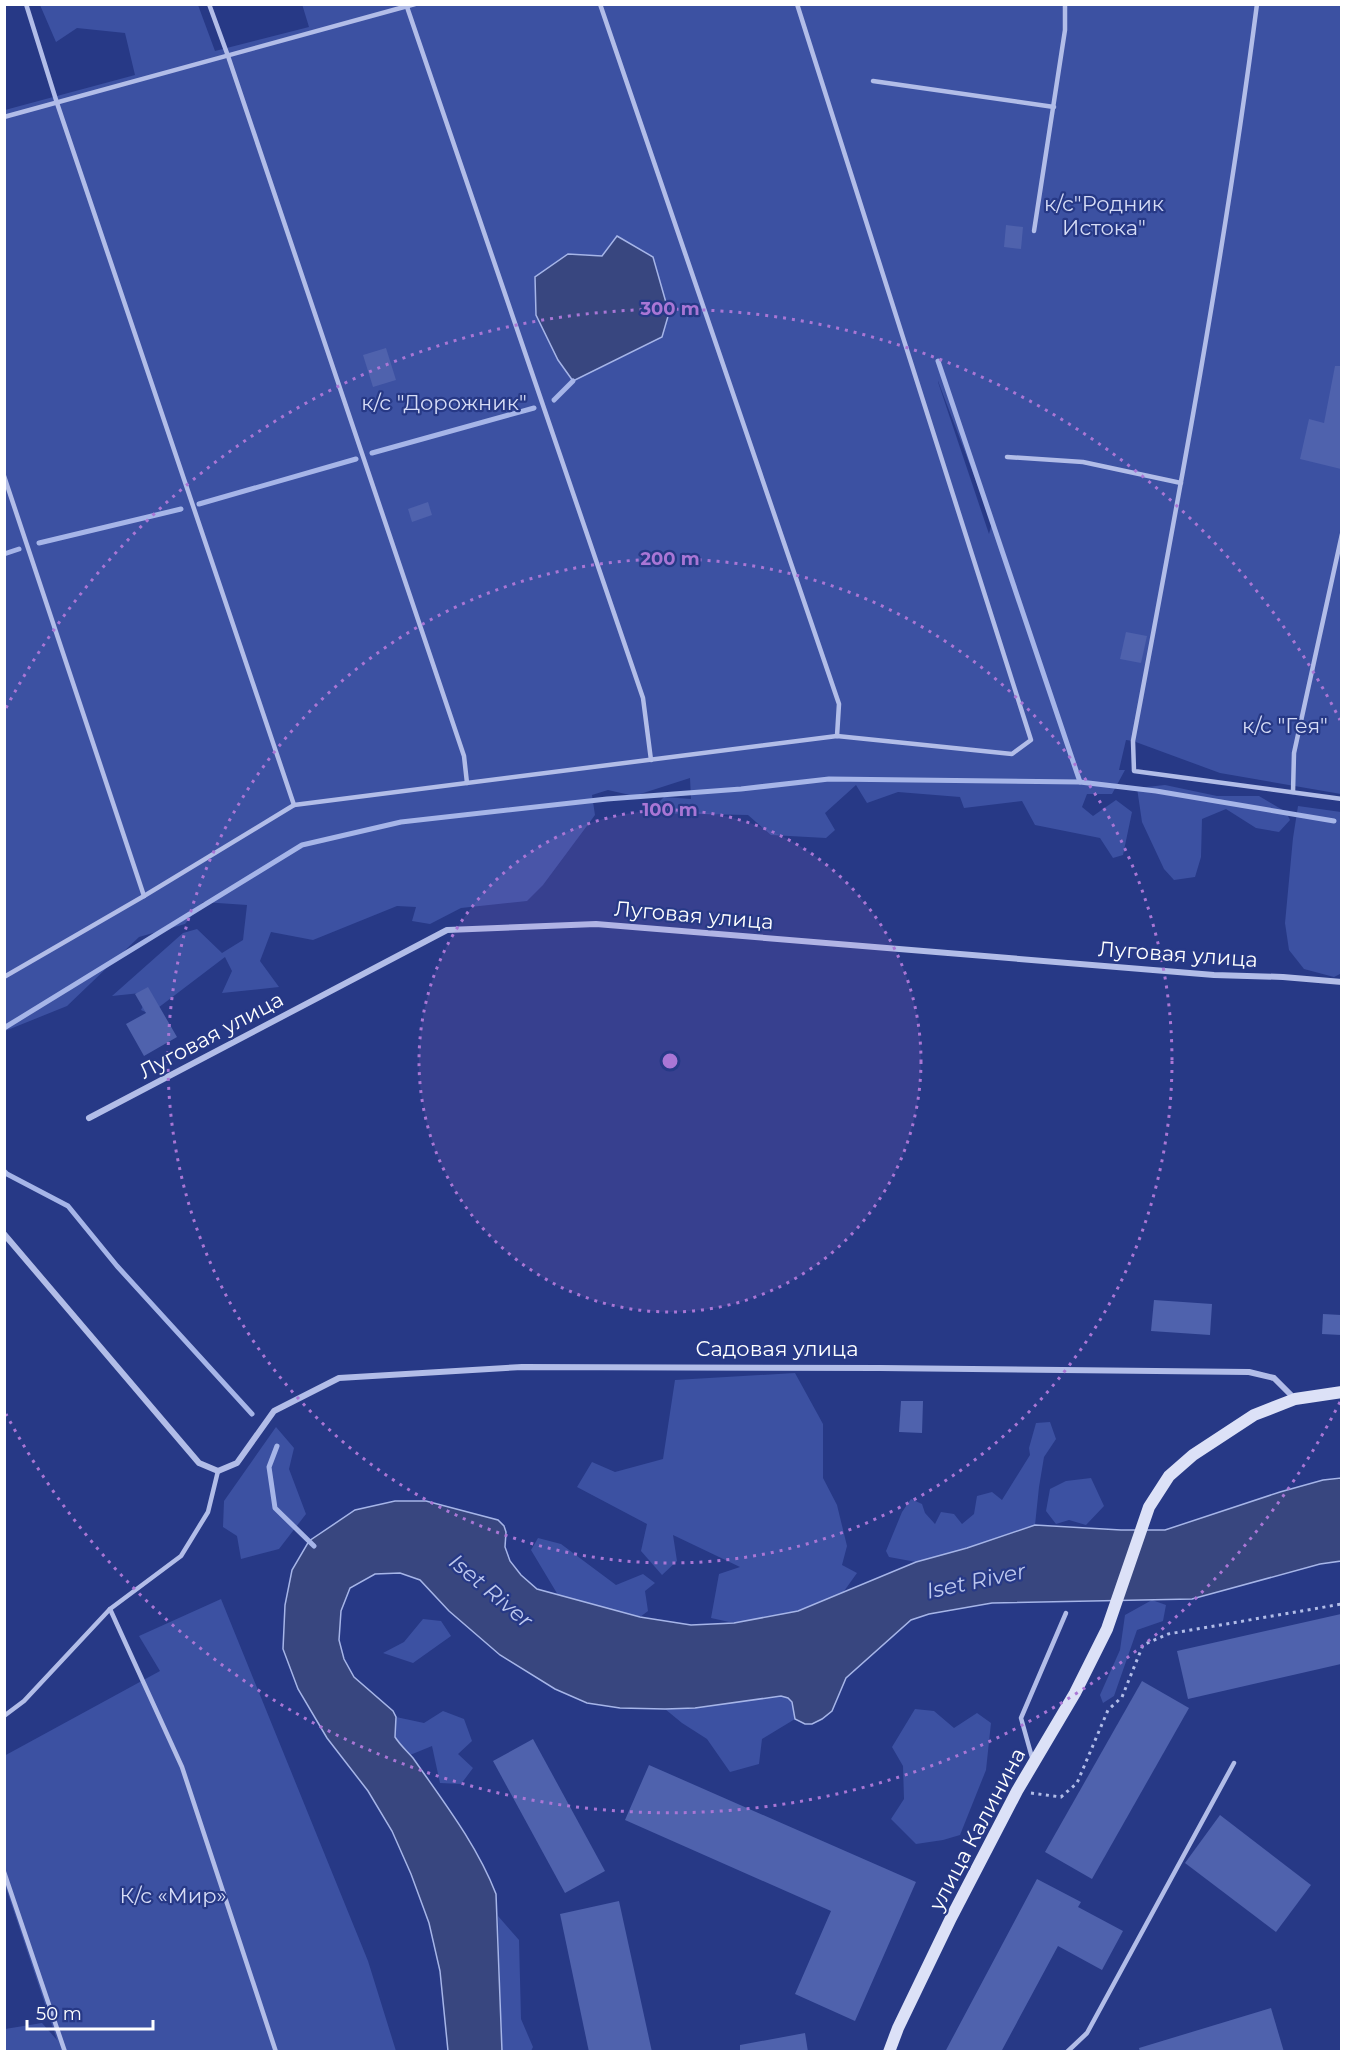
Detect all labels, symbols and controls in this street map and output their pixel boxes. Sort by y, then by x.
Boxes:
park label: к/с"Родник Истока" [1044,191,1164,240]
text: 300 m [639,298,700,320]
park label: к/с "Дорожник" [361,390,527,415]
text: 200 m [640,548,700,570]
park label: к/с "Гея" [1242,713,1328,738]
text: 100 m [642,799,698,821]
street label: Луговая улица [613,896,775,934]
street label: Луговая улица [1097,936,1259,972]
street label: Луговая улица [135,986,287,1084]
centre of rings [660,1051,680,1071]
street label: Садовая улица [696,1336,858,1361]
water label: Iset River [444,1548,539,1635]
water label: Iset River [924,1557,1029,1605]
street label: улица Калинина [923,1743,1030,1915]
park label: К/с «Мир» [119,1883,227,1908]
scale bar [27,1993,153,2031]
text: 50 m [36,2003,82,2025]

